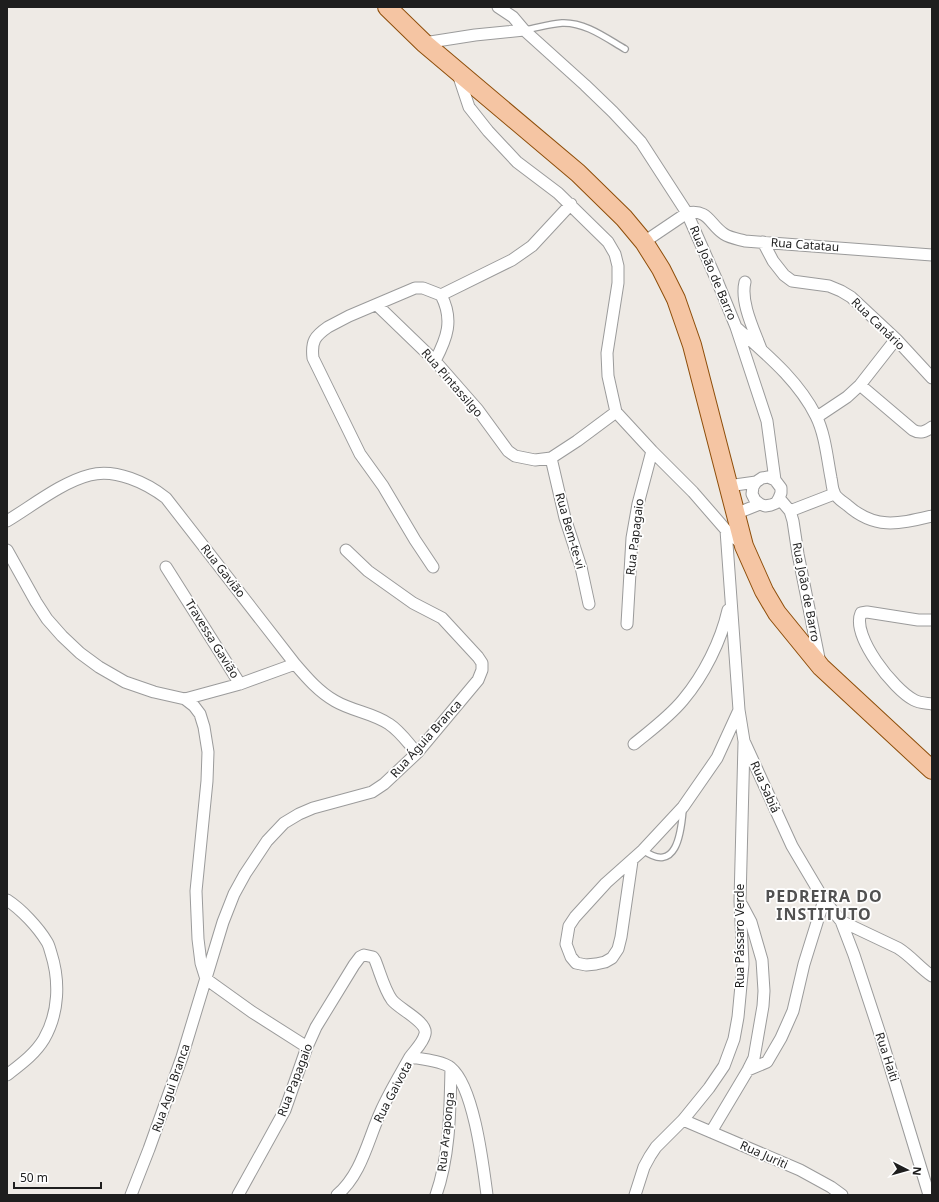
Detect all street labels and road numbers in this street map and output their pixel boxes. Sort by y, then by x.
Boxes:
street label: Rua João de Barro [686,223,741,323]
street label: Rua Catatau [770,234,840,255]
street label: Rua Canário [848,294,909,354]
street label: Rua Pintassilgo [418,345,487,421]
street label: Rua Bem-te-vi [551,491,589,571]
street label: Rua Papagaio [621,498,648,576]
street label: Rua Gavião [197,540,250,601]
street label: Rua João de Barro [788,541,824,643]
street label: Travessa Gavião [181,596,244,682]
street label: Rua Águia Branca [386,696,465,781]
street label: Rua Sabiá [746,758,784,815]
street label: Rua Pássaro Verde [731,883,748,988]
street label: Rua Haiti [872,1030,903,1084]
street label: Rua Agui Branca [147,1041,194,1134]
street label: Rua Papagaio [273,1041,316,1119]
street label: Rua Gaivota [369,1058,416,1126]
street label: Rua Araponga [433,1091,458,1173]
street label: Rua Juriti [737,1136,791,1173]

